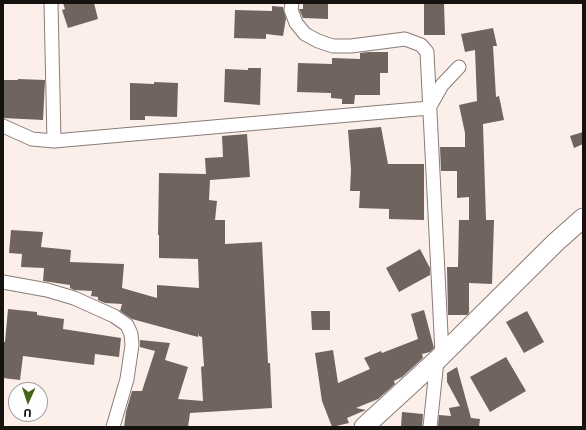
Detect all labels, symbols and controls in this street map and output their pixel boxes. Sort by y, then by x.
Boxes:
north arrow [8,382,48,422]
text: U [23,407,32,420]

